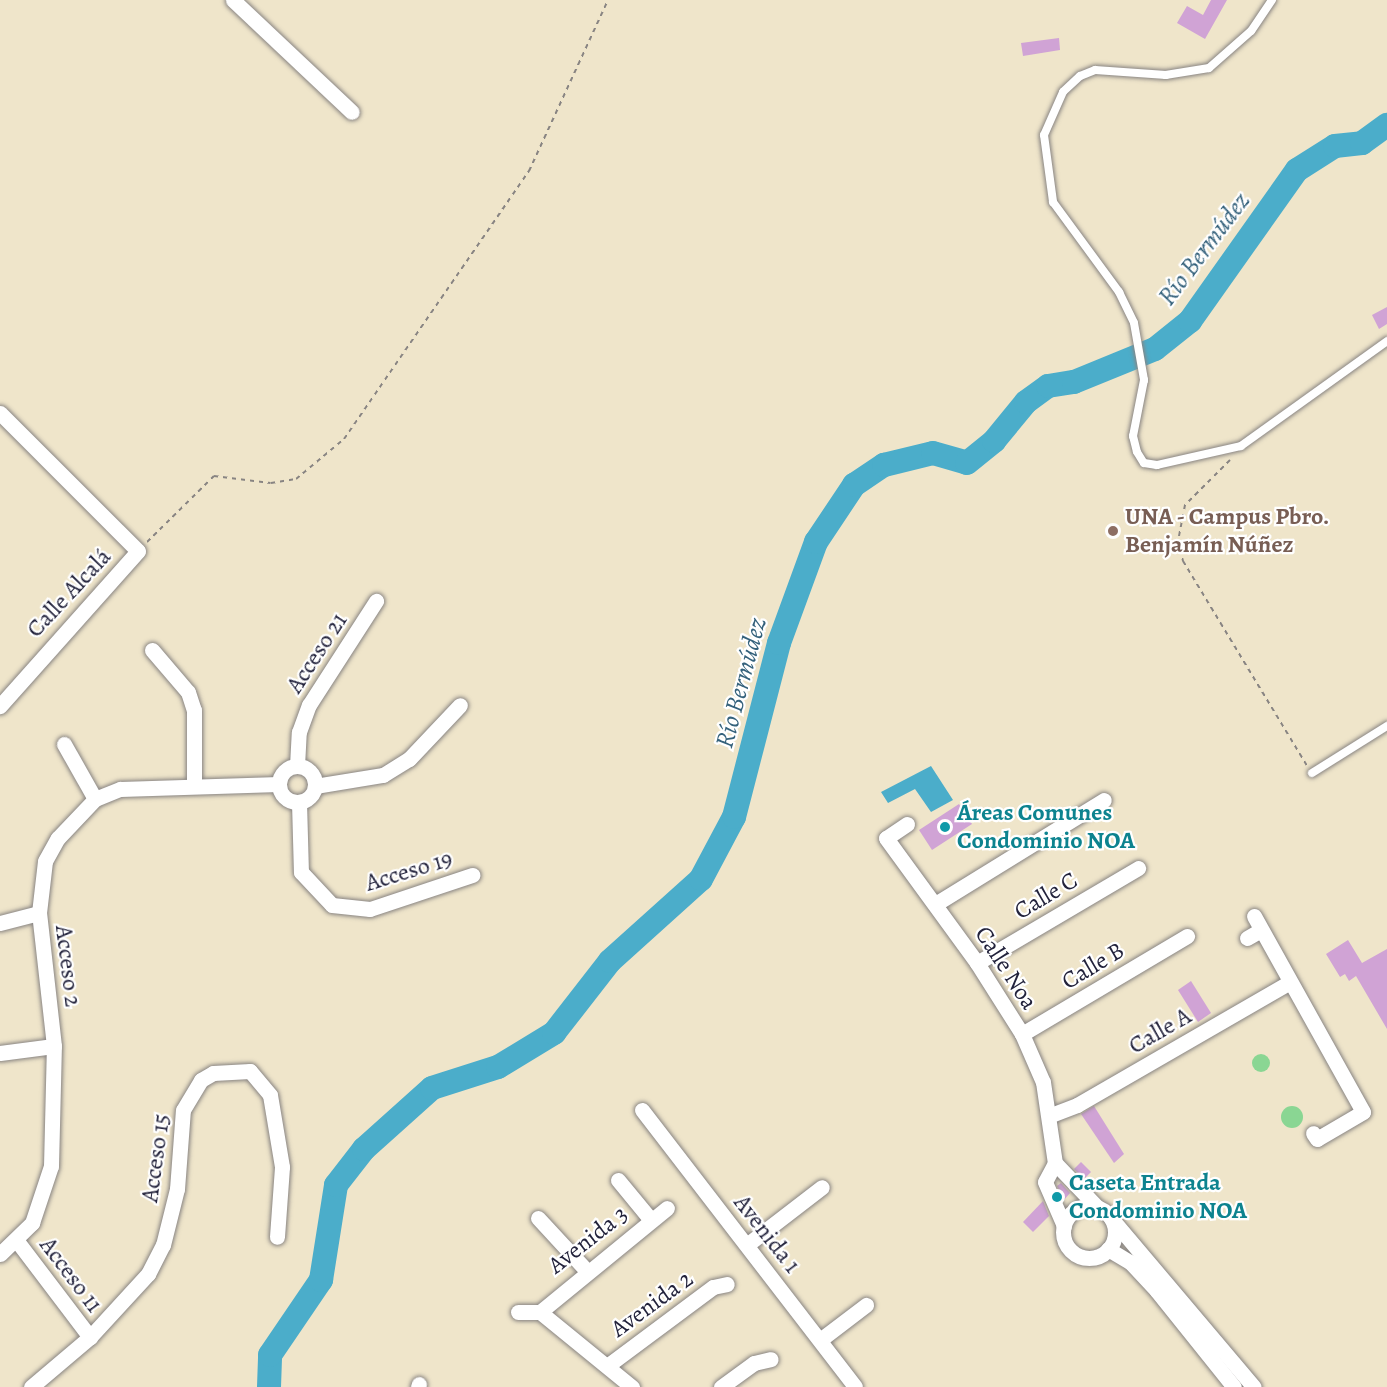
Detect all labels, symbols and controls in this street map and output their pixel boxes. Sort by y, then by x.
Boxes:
water label: Río Bermúdez [1151,186,1257,312]
place label: UNA - Campus Pbro. Benjamín Núñez [1125,503,1330,559]
marker: UNA - Campus Pbro. Benjamín Núñez [1106,524,1120,538]
street label: Calle Alcalá [21,543,117,643]
street label: Acceso 21 [280,607,354,699]
water label: Río Bermúdez [709,615,773,751]
place label: Áreas Comunes Condominio NOA [957,799,1135,855]
marker: Áreas Comunes Condominio NOA [938,820,952,834]
street label: Acceso 19 [362,844,456,898]
street label: Calle C [1009,866,1083,926]
street label: Calle Noa [969,921,1043,1015]
street label: Acceso 2 [49,924,87,1008]
street label: Calle B [1057,936,1129,996]
street label: Calle A [1124,1002,1196,1060]
street label: Acceso 15 [136,1112,176,1204]
place label: Caseta Entrada Condominio NOA [1069,1169,1247,1225]
street label: Avenida 1 [727,1189,807,1279]
marker: Caseta Entrada Condominio NOA [1050,1190,1064,1204]
street label: Avenida 3 [542,1200,634,1280]
street label: Acceso 11 [33,1232,109,1318]
street label: Avenida 2 [605,1265,699,1343]

